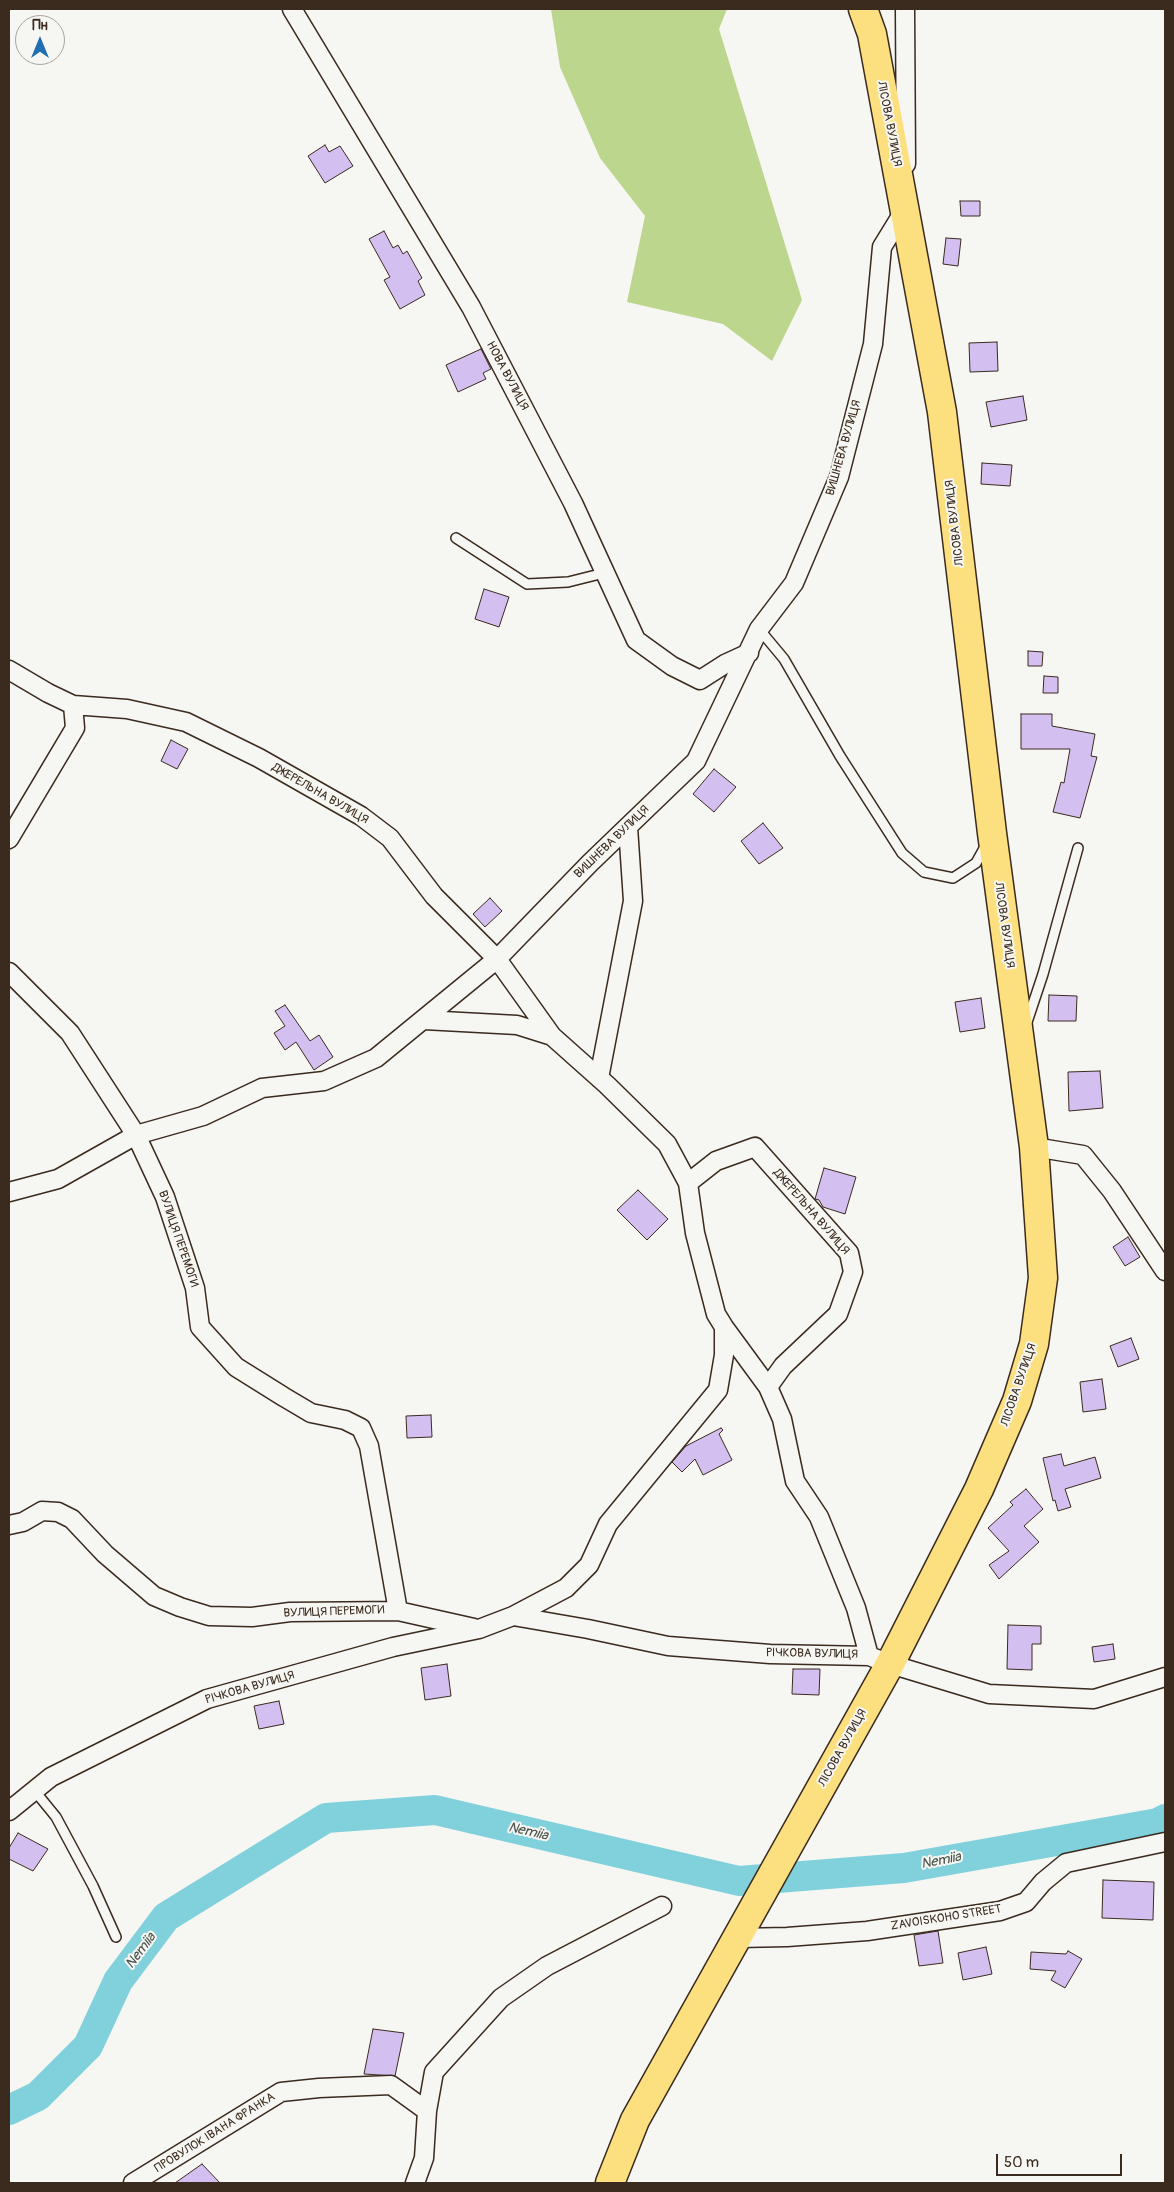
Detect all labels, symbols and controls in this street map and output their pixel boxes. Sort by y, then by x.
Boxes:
north arrow [15,15,65,65]
text: Пн [32,17,48,34]
street label: ЛІСОВА ВУЛИЦЯ [874,80,904,168]
street label: НОВА ВУЛИЦЯ [483,339,531,413]
street label: ВИШНЕВА ВУЛИЦЯ [823,399,865,497]
street label: ЛІСОВА ВУЛИЦЯ [943,479,967,567]
street label: ДЖЕРЕЛЬНА ВУЛИЦЯ [269,760,371,828]
street label: ВИШНЕВА ВУЛИЦЯ [572,803,652,881]
street label: ЛІСОВА ВУЛИЦЯ [991,881,1017,969]
street label: ДЖЕРЕЛЬНА ВУЛИЦЯ [770,1166,852,1258]
street label: ВУЛИЦЯ ПЕРЕМОГИ [155,1189,201,1289]
street label: ЛІСОВА ВУЛИЦЯ [998,1342,1040,1428]
street label: ВУЛИЦЯ ПЕРЕМОГИ [283,1603,385,1621]
street label: РІЧКОВА ВУЛИЦЯ [766,1646,858,1662]
street label: РІЧКОВА ВУЛИЦЯ [204,1668,296,1708]
street label: ЛІСОВА ВУЛИЦЯ [816,1707,870,1789]
water label: Nemiia [507,1819,549,1845]
water label: Nemiia [920,1849,962,1873]
street label: ZAVOISKOHO STREET [890,1902,1002,1934]
water label: Nemiia [122,1930,160,1972]
street label: ПРОВУЛОК ІВАНА ФРАНКА [152,2090,278,2176]
scale bar [999,2144,1125,2176]
text: 50 m [1004,2153,1039,2172]

